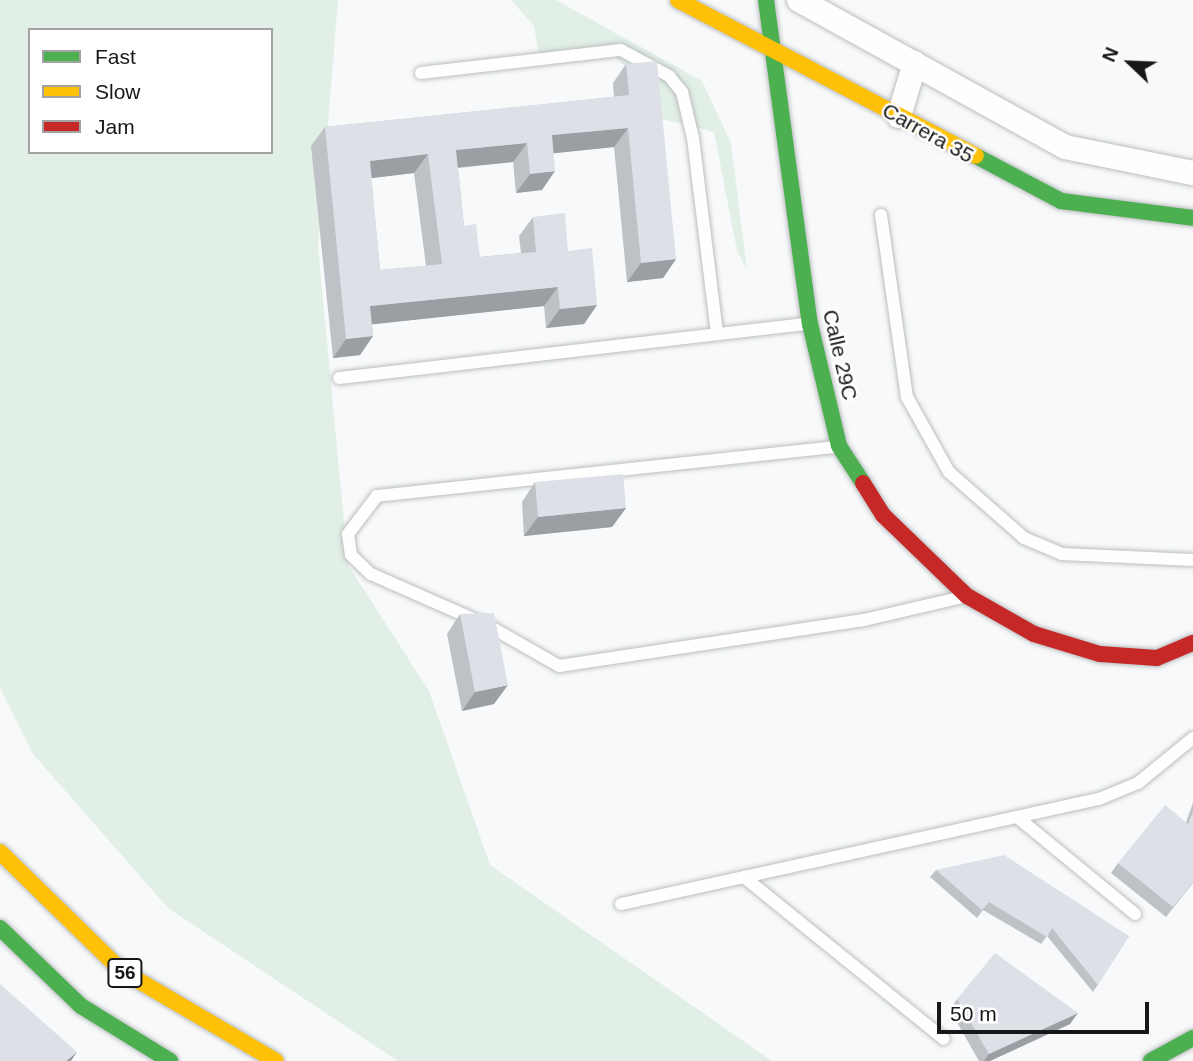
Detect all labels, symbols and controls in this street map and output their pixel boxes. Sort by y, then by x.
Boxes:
legend [28,28,273,154]
north arrow [1095,28,1165,98]
text: N [1098,44,1123,65]
text: Fast [95,45,136,68]
text: Slow [95,80,141,103]
street label: Carrera 35 [878,98,978,168]
text: Jam [95,115,135,138]
street label: Calle 29C [817,307,863,403]
road number: 56 [106,958,144,988]
scale bar [941,988,1153,1032]
text: 50 m [950,1002,997,1025]

